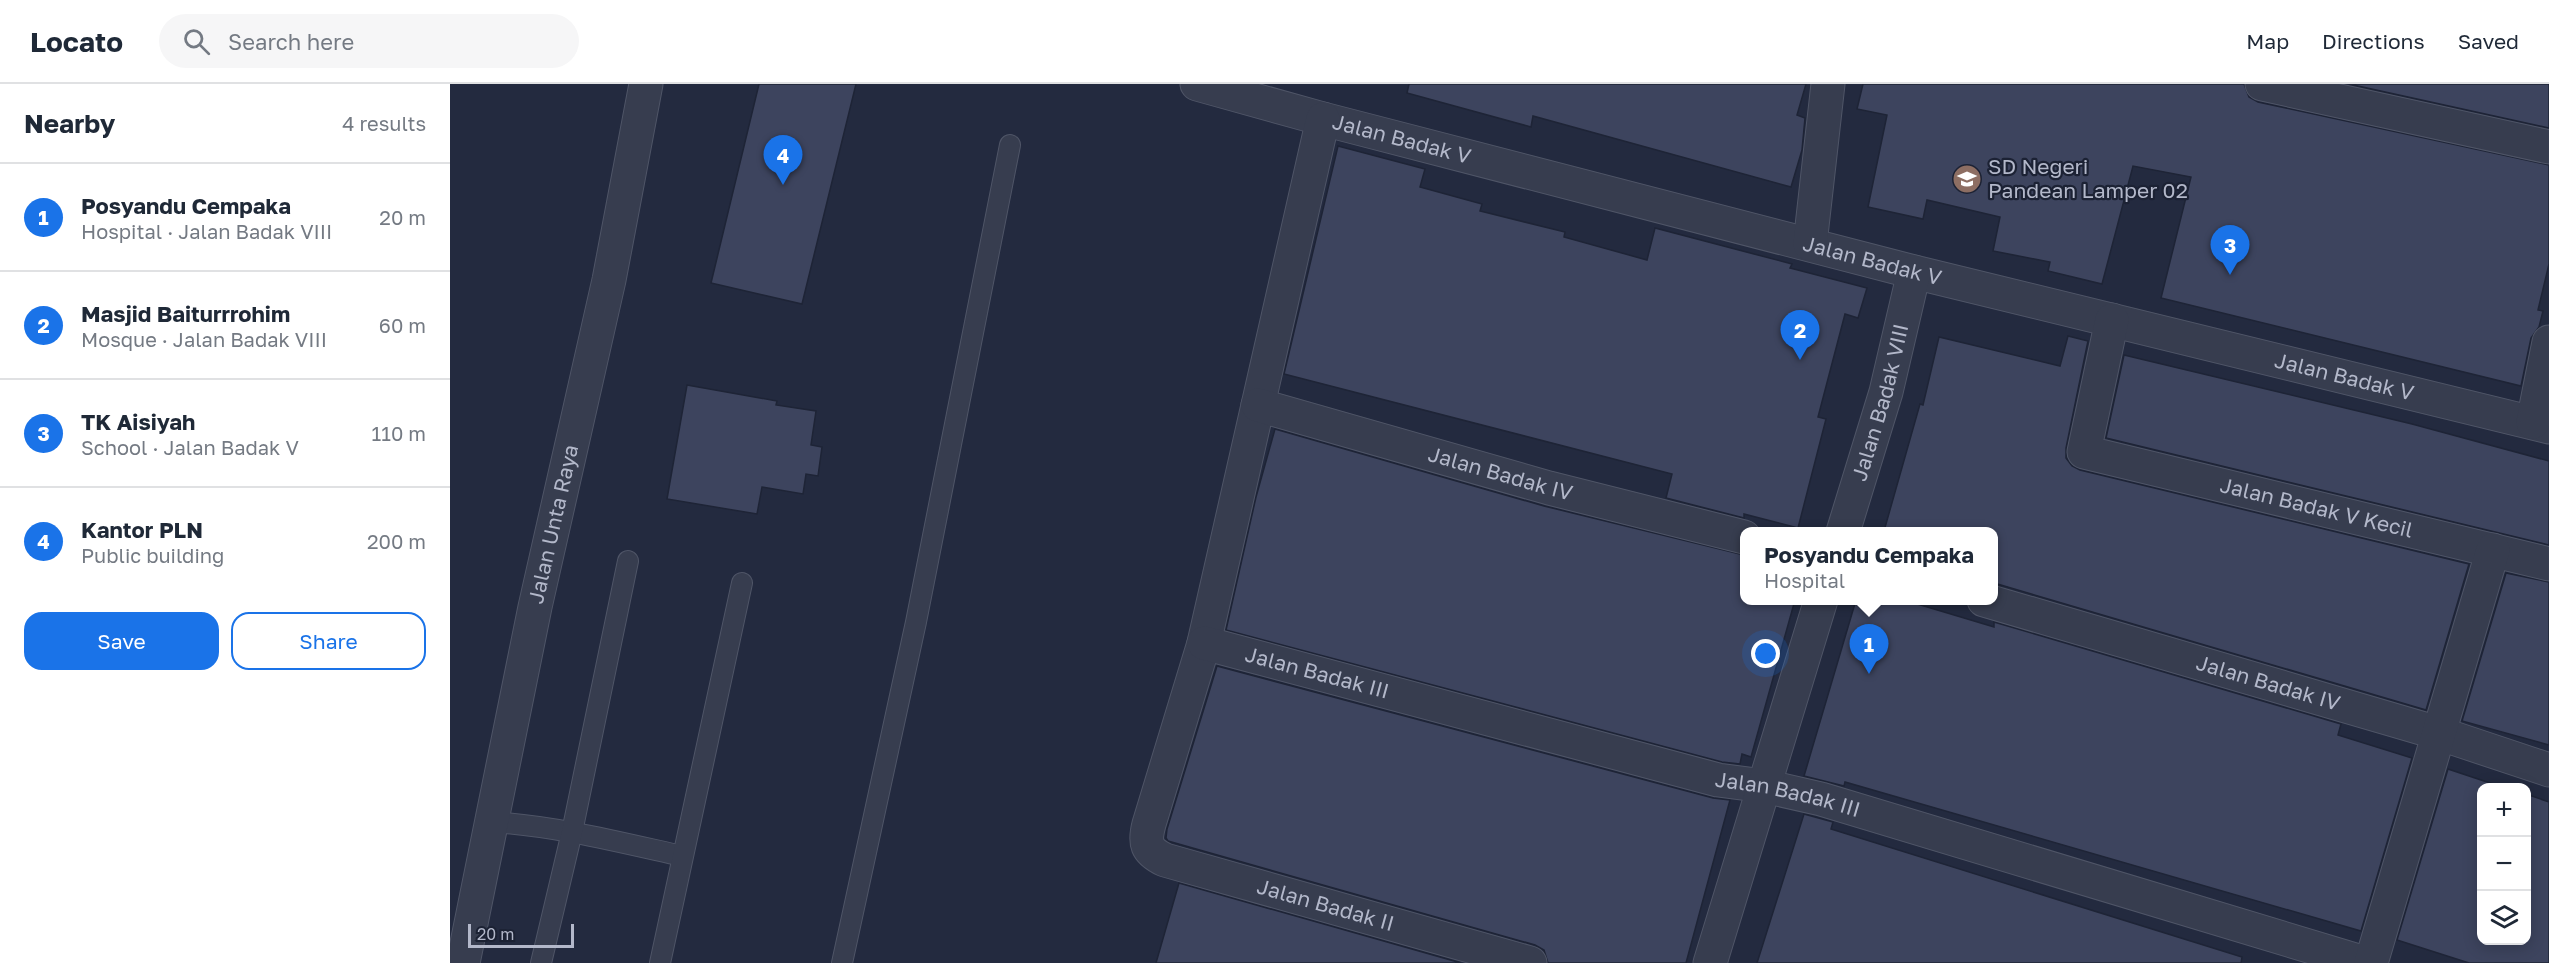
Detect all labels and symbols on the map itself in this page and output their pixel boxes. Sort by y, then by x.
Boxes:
street label: Jalan Badak V [1330,108,1474,169]
pin: 4 [764,135,802,185]
place label: SD Negeri Pandean Lamper 02 [1988,153,2188,203]
school or university icon: SD Negeri Pandean Lamper 02 [1951,163,1983,195]
pin: 3 [2210,226,2250,275]
street label: Jalan Badak V [1800,230,1944,290]
pin: 2 [1780,310,1820,360]
street label: Jalan Badak VIII [1845,321,1913,484]
street label: Jalan Badak V [2272,347,2417,406]
street label: Jalan Badak IV [1425,440,1576,505]
street label: Jalan Unta Raya [522,442,583,606]
street label: Jalan Badak V Kecil [2218,471,2416,543]
pin: 1 [1850,624,1888,674]
your location [1751,639,1780,668]
street label: Jalan Badak III [1242,641,1392,704]
street label: Jalan Badak IV [2193,649,2343,716]
street label: Jalan Badak III [1714,766,1864,822]
street label: Jalan Badak II [1254,873,1397,936]
scale bar [468,921,574,948]

